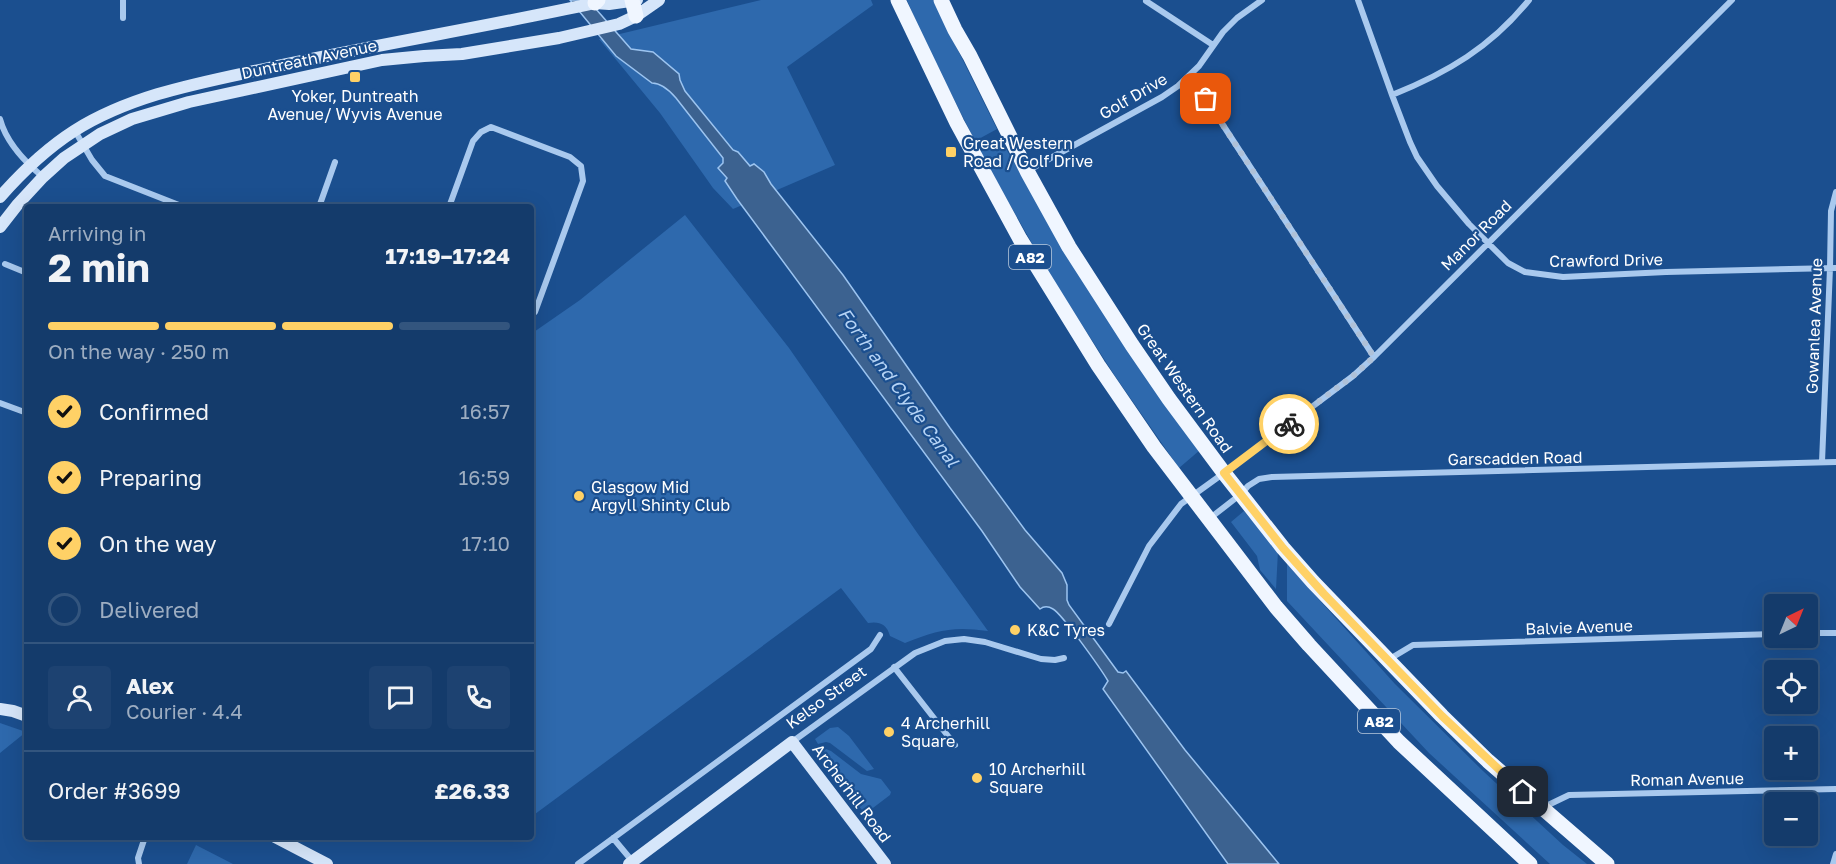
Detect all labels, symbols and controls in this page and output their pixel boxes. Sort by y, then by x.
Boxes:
street label: Duntreath Avenue [239,35,379,83]
street label: Golf Drive [1095,69,1171,123]
marker: Yoker, Duntreath Avenue/ Wyvis Avenue [348,70,362,84]
pin [1180,73,1231,124]
icon: bag [1189,82,1222,115]
place label: Yoker, Duntreath Avenue/ Wyvis Avenue [267,86,443,124]
place label: Great Western Road / Golf Drive [963,133,1093,171]
marker: Great Western Road / Golf Drive [944,145,958,159]
street label: Manor Road [1437,196,1515,274]
text: Arriving in [48,221,146,245]
text: 17:19–17:24 [385,242,510,269]
text: 2 min [48,244,150,291]
road number: A82 [1009,245,1051,269]
street label: Crawford Drive [1549,249,1663,271]
street label: Gowanlea Avenue [1802,258,1826,394]
water label: Forth and Clyde Canal [834,303,965,472]
street label: Great Western Road [1133,319,1237,457]
text: On the way · 250 m [48,339,229,363]
courier [1259,394,1319,454]
icon: check [48,395,81,428]
text: Confirmed [99,398,209,425]
text: 16:57 [460,399,510,423]
icon: bike [1273,408,1306,441]
street label: Garscadden Road [1447,447,1583,469]
icon: check [48,461,81,494]
text: Preparing [99,464,202,491]
text: 16:59 [459,465,510,489]
place label: Glasgow Mid Argyll Shinty Club [591,477,730,515]
marker: Glasgow Mid Argyll Shinty Club [572,489,586,503]
icon: check [48,527,81,560]
text: On the way [99,530,217,557]
text: 17:10 [462,531,510,555]
north arrow [1764,594,1818,648]
map controls [1764,594,1818,846]
text: Delivered [99,596,199,623]
street label: Balvie Avenue [1525,615,1633,639]
place label: K&C Tyres [1027,620,1105,640]
marker: K&C Tyres [1008,623,1022,637]
button: locate [1764,660,1818,714]
street label: Kelso Street [782,661,870,733]
button: person [48,666,111,729]
button: chat [369,666,432,729]
button: phone [447,666,510,729]
text: Alex [126,672,174,699]
text: Courier · 4.4 [126,699,243,723]
road number: A82 [1358,709,1400,733]
place label: 4 Archerhill Square [901,713,990,751]
marker: 4 Archerhill Square [882,725,896,739]
button: + [1764,726,1818,780]
street label: Archerhill Road [808,740,896,846]
place label: 10 Archerhill Square [989,759,1086,797]
pin [1497,766,1548,817]
street label: Roman Avenue [1630,768,1744,790]
marker: 10 Archerhill Square [970,771,984,785]
icon: home [1506,775,1539,808]
text: Order #3699 [48,777,181,804]
text: £26.33 [434,777,510,804]
button: − [1764,792,1818,846]

